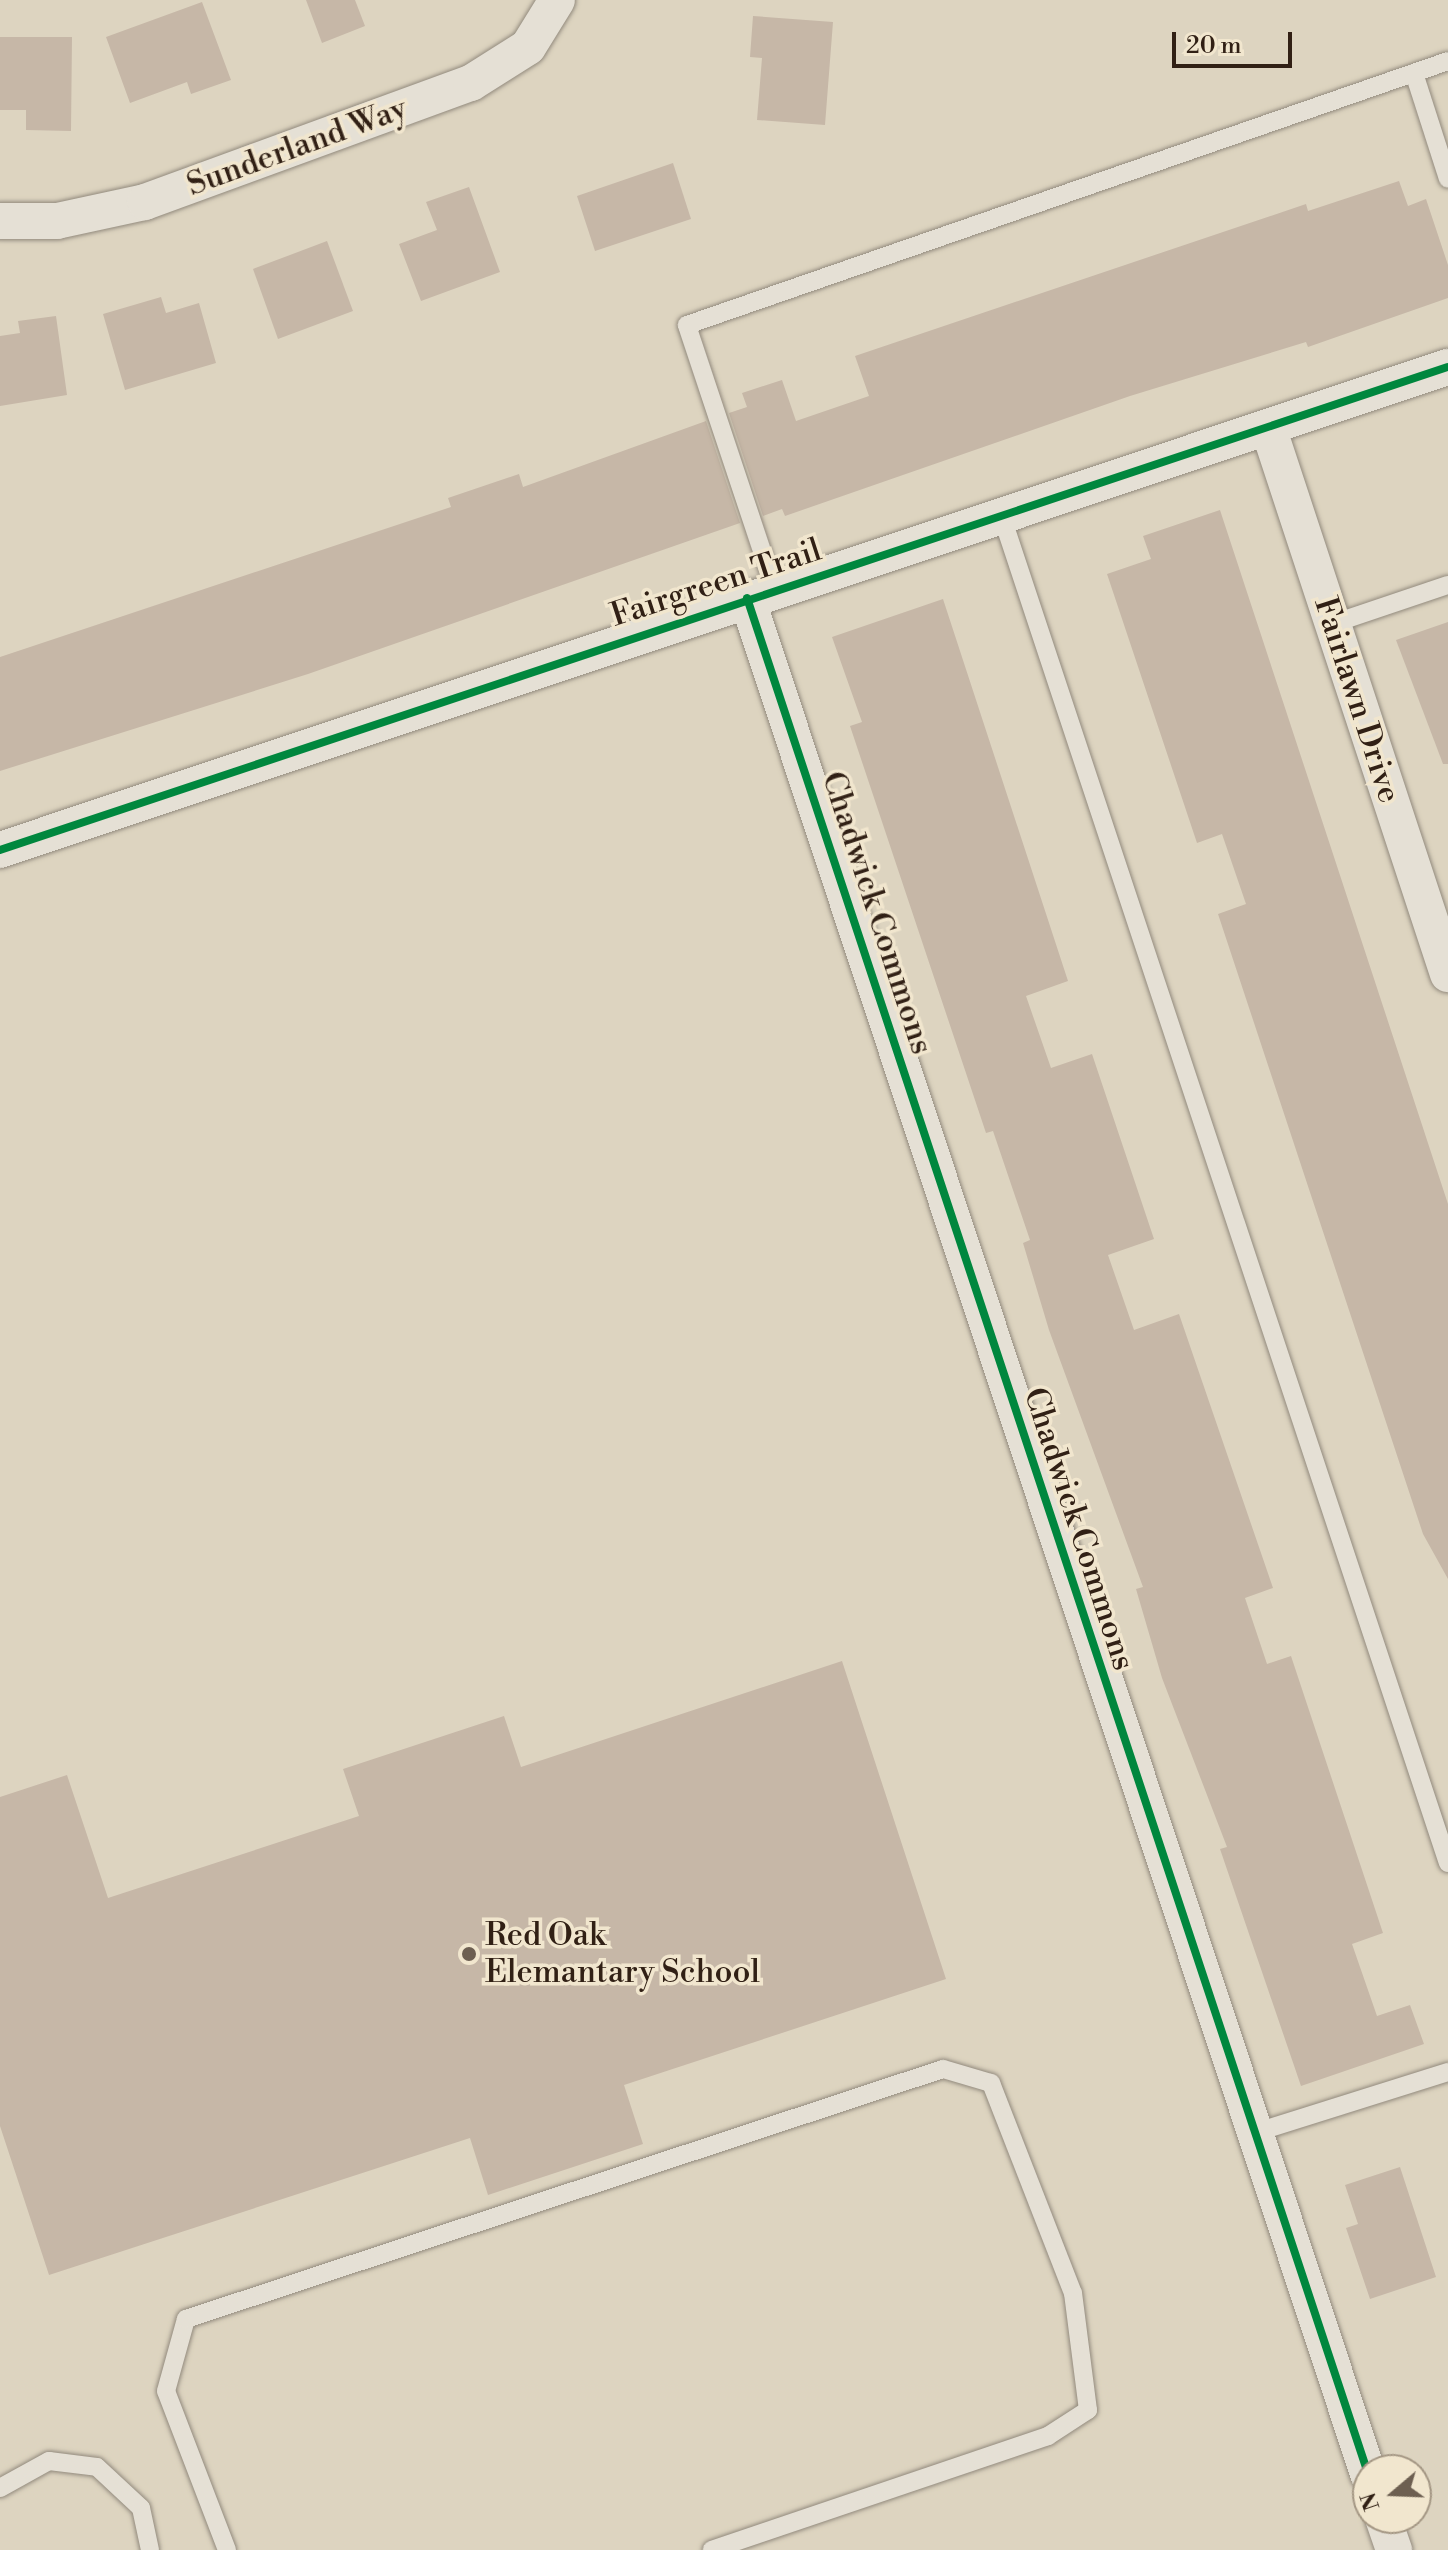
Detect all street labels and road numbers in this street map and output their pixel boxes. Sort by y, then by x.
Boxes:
street label: Sunderland Way [182,89,412,205]
street label: Fairgreen Trail [606,531,826,635]
street label: Fairlawn Drive [1306,592,1408,808]
street label: Chadwick Commons [813,767,941,1059]
street label: Chadwick Commons [1015,1383,1143,1675]

